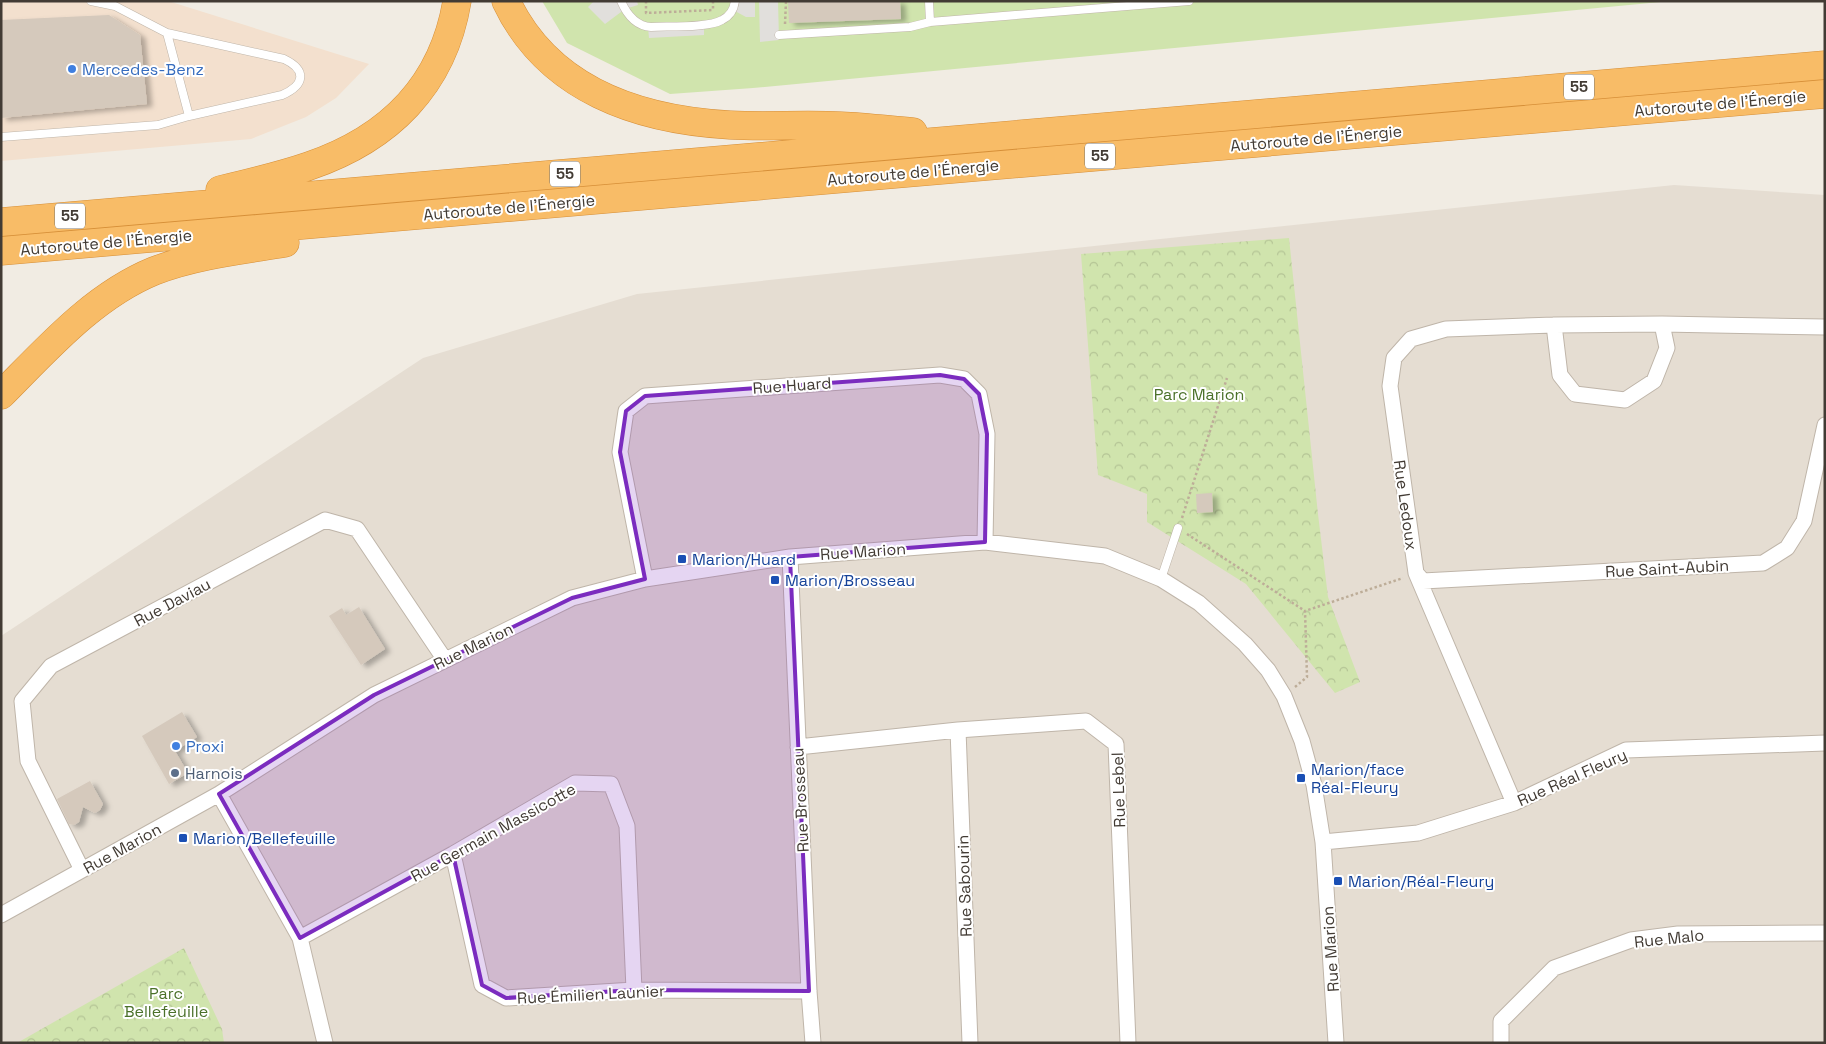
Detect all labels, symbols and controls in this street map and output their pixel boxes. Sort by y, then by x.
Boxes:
place label: Mercedes-Benz [82,59,204,80]
marker: Mercedes-Benz [66,63,78,75]
road number: 55 [1564,74,1594,100]
street label: Autoroute de l'Énergie [1633,86,1807,121]
street label: Autoroute de l'Énergie [1229,121,1403,156]
road number: 55 [1085,144,1115,168]
street label: Autoroute de l'Énergie [826,155,1000,190]
road number: 55 [550,162,580,186]
street label: Autoroute de l'Énergie [422,190,596,225]
road number: 55 [55,204,85,228]
street label: Autoroute de l'Énergie [19,225,193,260]
street label: Rue Huard [752,372,832,399]
park label: Parc Marion [1154,384,1244,405]
street label: Rue Ledoux [1389,458,1422,552]
street label: Rue Marion [819,538,907,565]
place label: Marion/Huard [692,549,796,570]
marker: Marion/Huard [676,553,688,565]
street label: Rue Saint-Aubin [1605,555,1730,582]
place label: Marion/Brosseau [785,570,915,591]
street label: Rue Daviau [130,573,214,631]
marker: Marion/Brosseau [769,574,781,586]
street label: Rue Marion [430,618,517,675]
place label: Proxi [186,736,224,757]
marker: Proxi [170,740,182,752]
street label: Rue Réal Fleury [1514,744,1630,811]
street label: Rue Brosseau [787,747,814,853]
street label: Rue Lebel [1107,752,1130,828]
place label: Marion/face Réal-Fleury [1311,759,1405,798]
place label: Harnois [185,763,243,784]
marker: Harnois [169,767,181,779]
marker: Marion/face Réal-Fleury [1295,772,1307,784]
street label: Rue Germain Massicotte [407,778,579,887]
street label: Rue Marion [79,818,165,879]
place label: Marion/Bellefeuille [193,828,336,849]
marker: Marion/Bellefeuille [177,832,189,844]
street label: Rue Sabourin [952,835,977,937]
place label: Marion/Réal-Fleury [1348,871,1494,892]
marker: Marion/Réal-Fleury [1332,875,1344,887]
street label: Rue Marion [1317,905,1344,993]
street label: Rue Malo [1633,924,1705,953]
street label: Rue Émilien Launier [517,980,666,1009]
park label: Parc Bellefeuille [124,983,208,1022]

